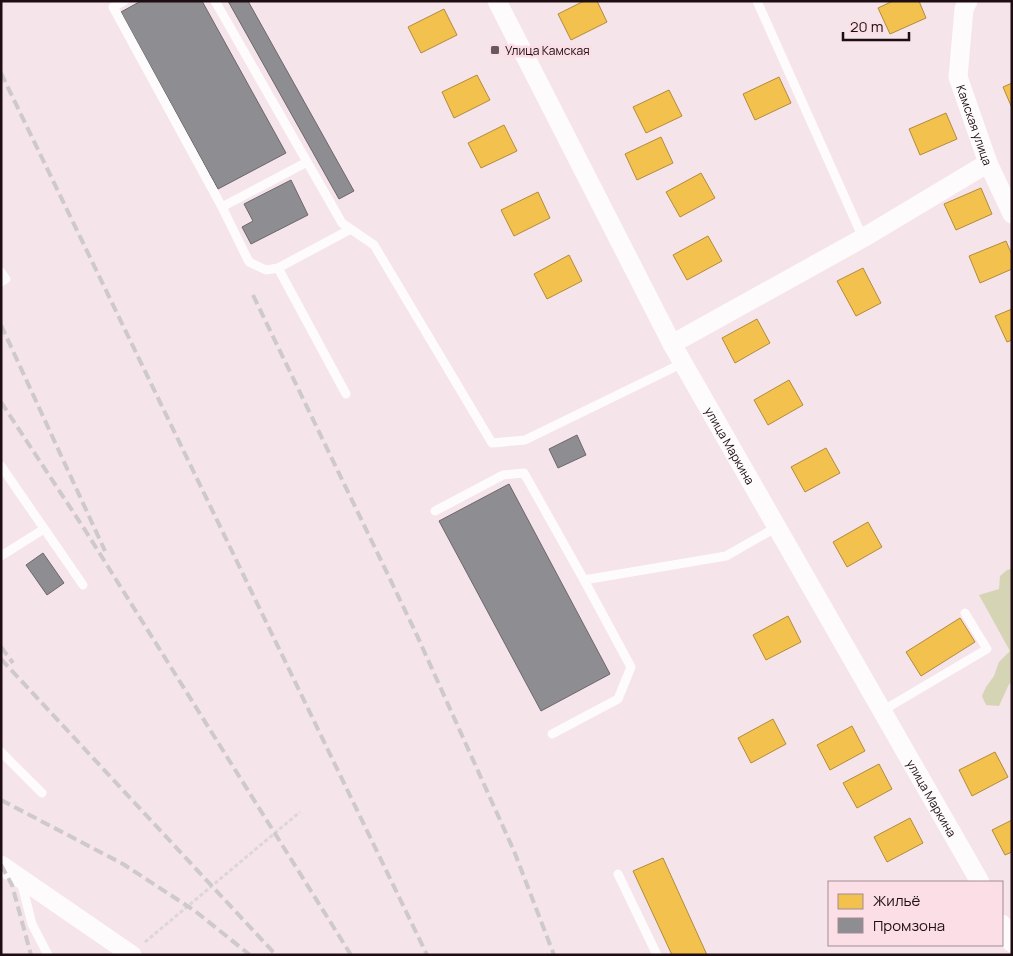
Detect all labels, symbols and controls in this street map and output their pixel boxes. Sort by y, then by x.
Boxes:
scale bar [843,10,909,42]
text: 20 m [850,16,883,37]
place label: Улица Камская [505,42,590,59]
marker: Улица Камская [489,44,501,56]
street label: Камская улица [953,82,997,168]
street label: улица Маркина [701,404,759,487]
street label: улица Маркина [903,756,961,840]
legend [828,881,1003,946]
text: Жильё [873,890,921,911]
text: Промзона [873,915,945,936]

